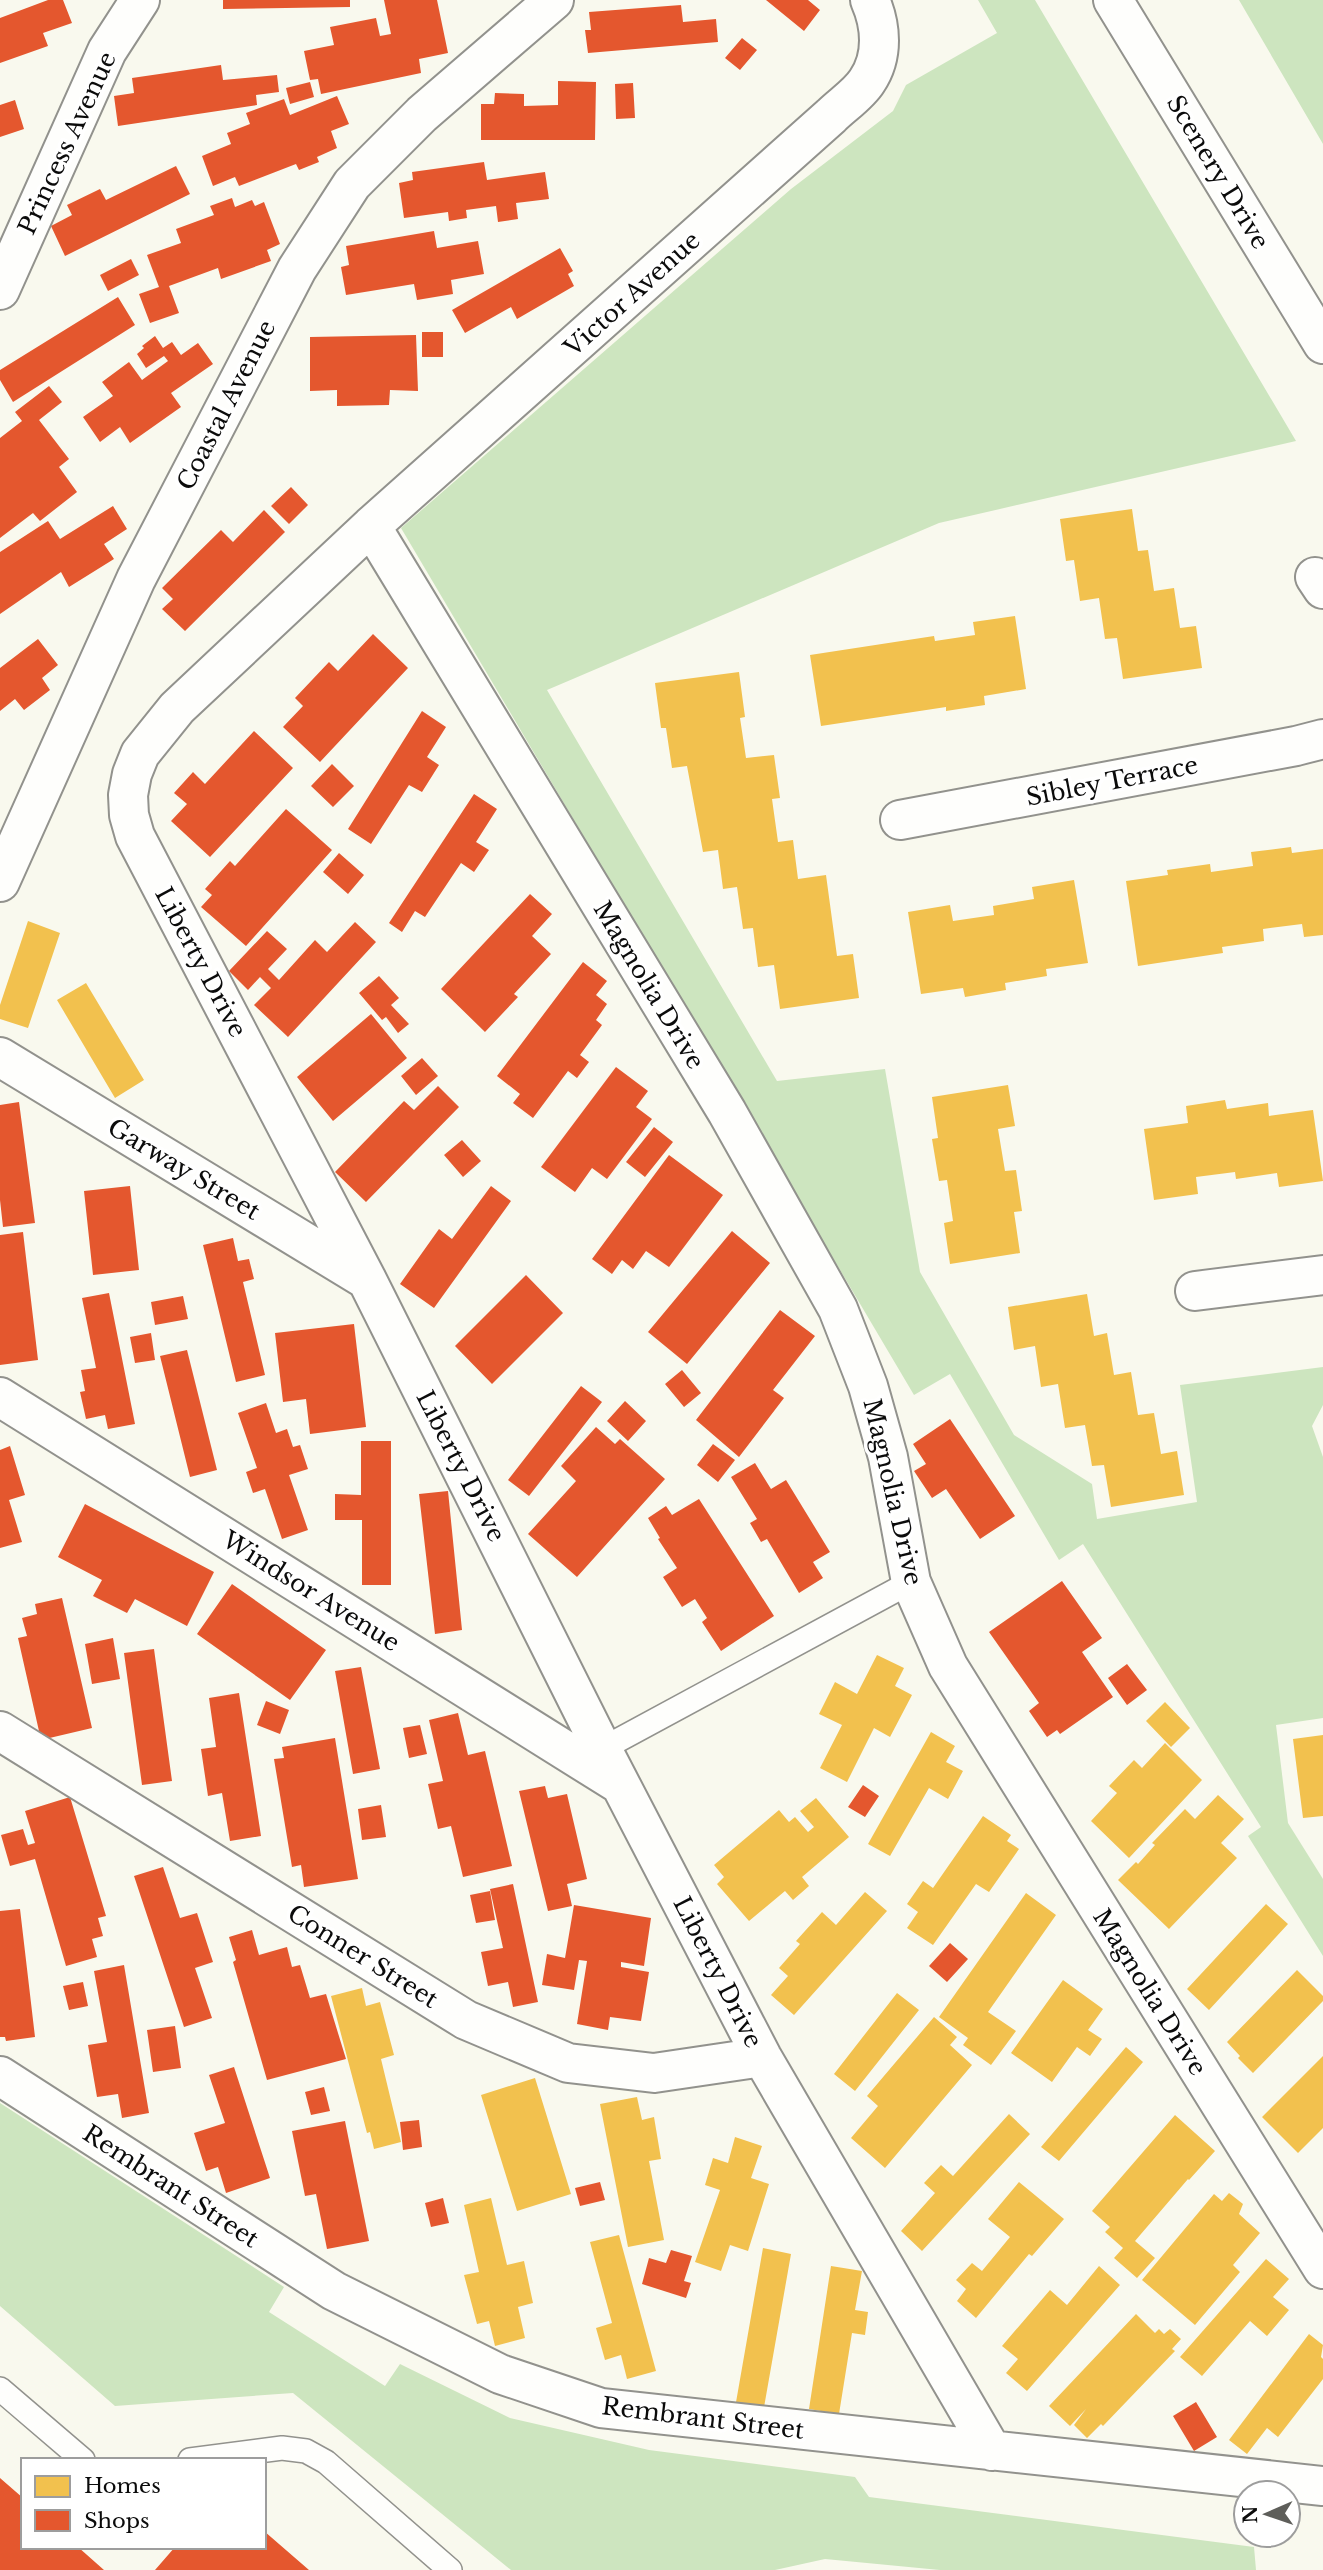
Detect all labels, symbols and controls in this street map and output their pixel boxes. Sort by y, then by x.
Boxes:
street label: Princess Avenue [12,47,122,239]
street label: Scenery Drive [1161,90,1275,254]
street label: Victor Avenue [557,225,706,363]
street label: Coastal Avenue [171,315,281,495]
street label: Sibley Terrace [1024,750,1200,812]
street label: Liberty Drive [149,882,253,1042]
street label: Magnolia Drive [587,896,711,1074]
street label: Garway Street [103,1112,265,1226]
street label: Liberty Drive [410,1386,512,1546]
street label: Magnolia Drive [857,1396,929,1588]
street label: Windsor Avenue [216,1524,405,1657]
street label: Liberty Drive [667,1892,769,2052]
street label: Conner Street [283,1898,443,2014]
street label: Magnolia Drive [1087,1904,1213,2080]
street label: Rembrant Street [78,2118,264,2254]
street label: Rembrant Street [600,2391,806,2445]
legend [21,2458,266,2549]
text: Homes [84,2473,161,2499]
north arrow [1232,2479,1302,2549]
text: N [1239,2505,1262,2524]
text: Shops [84,2508,150,2534]

